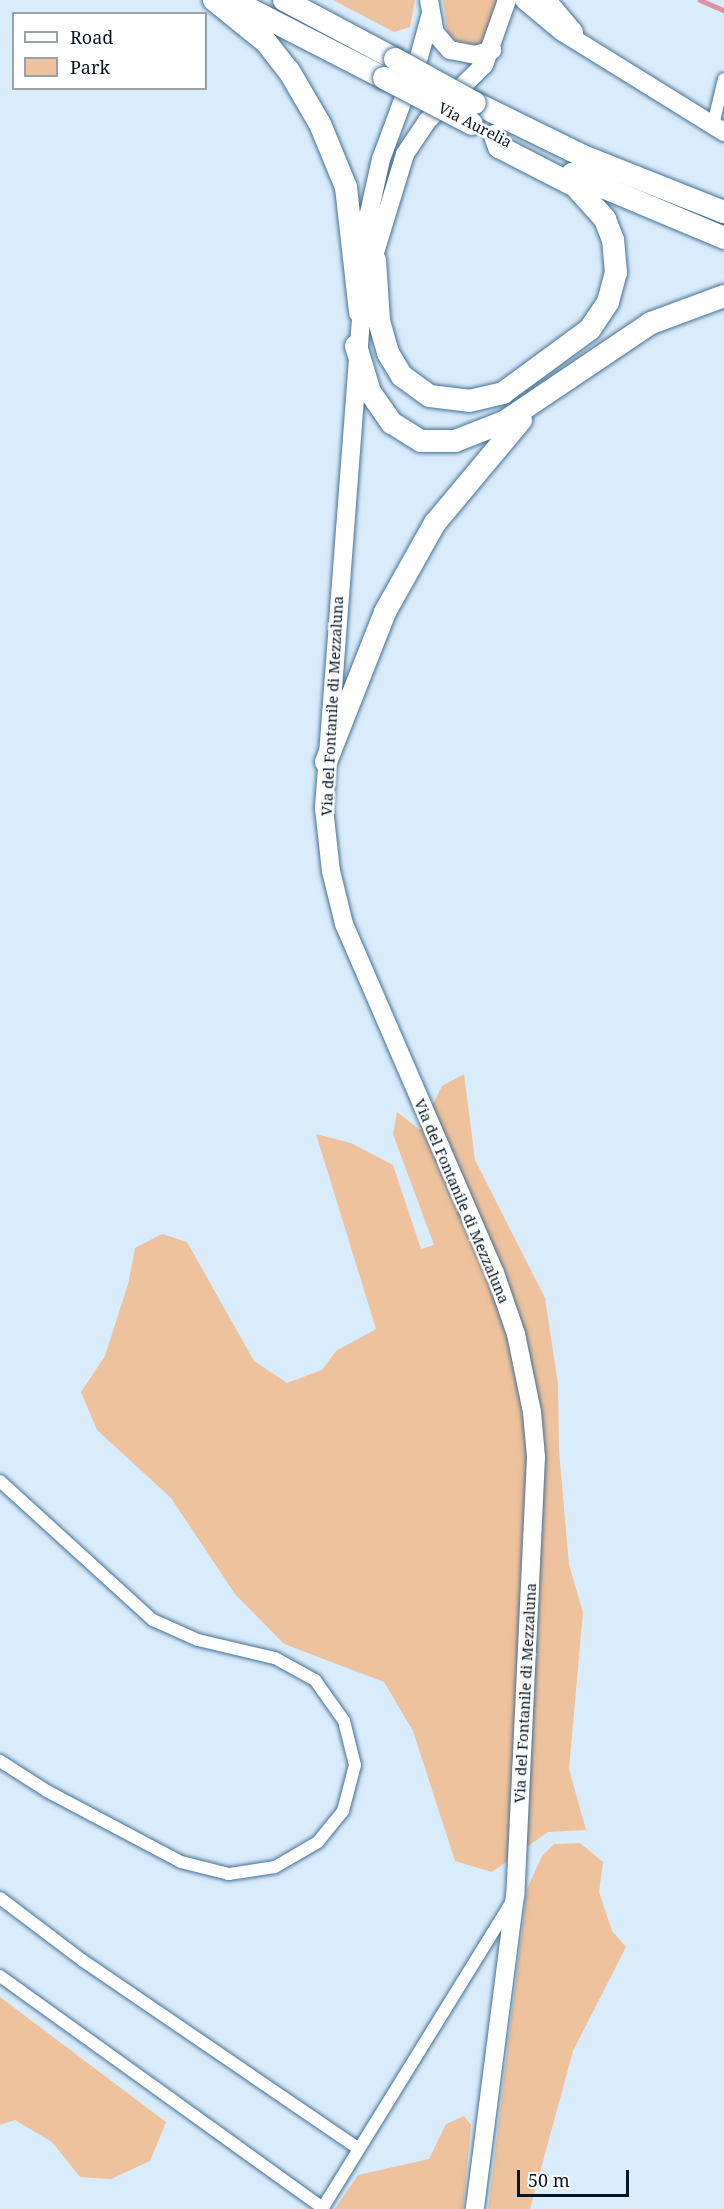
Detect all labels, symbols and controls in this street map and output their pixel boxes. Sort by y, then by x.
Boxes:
legend [12,12,207,90]
text: Road [70,25,113,49]
text: Park [70,55,110,79]
street label: Via Aurelia [435,99,515,151]
street label: Via del Fontanile di Mezzaluna [317,595,347,817]
street label: Via del Fontanile di Mezzaluna [411,1096,513,1306]
street label: Via del Fontanile di Mezzaluna [510,1582,540,1804]
scale bar [520,2158,632,2196]
text: 50 m [528,2168,570,2192]

